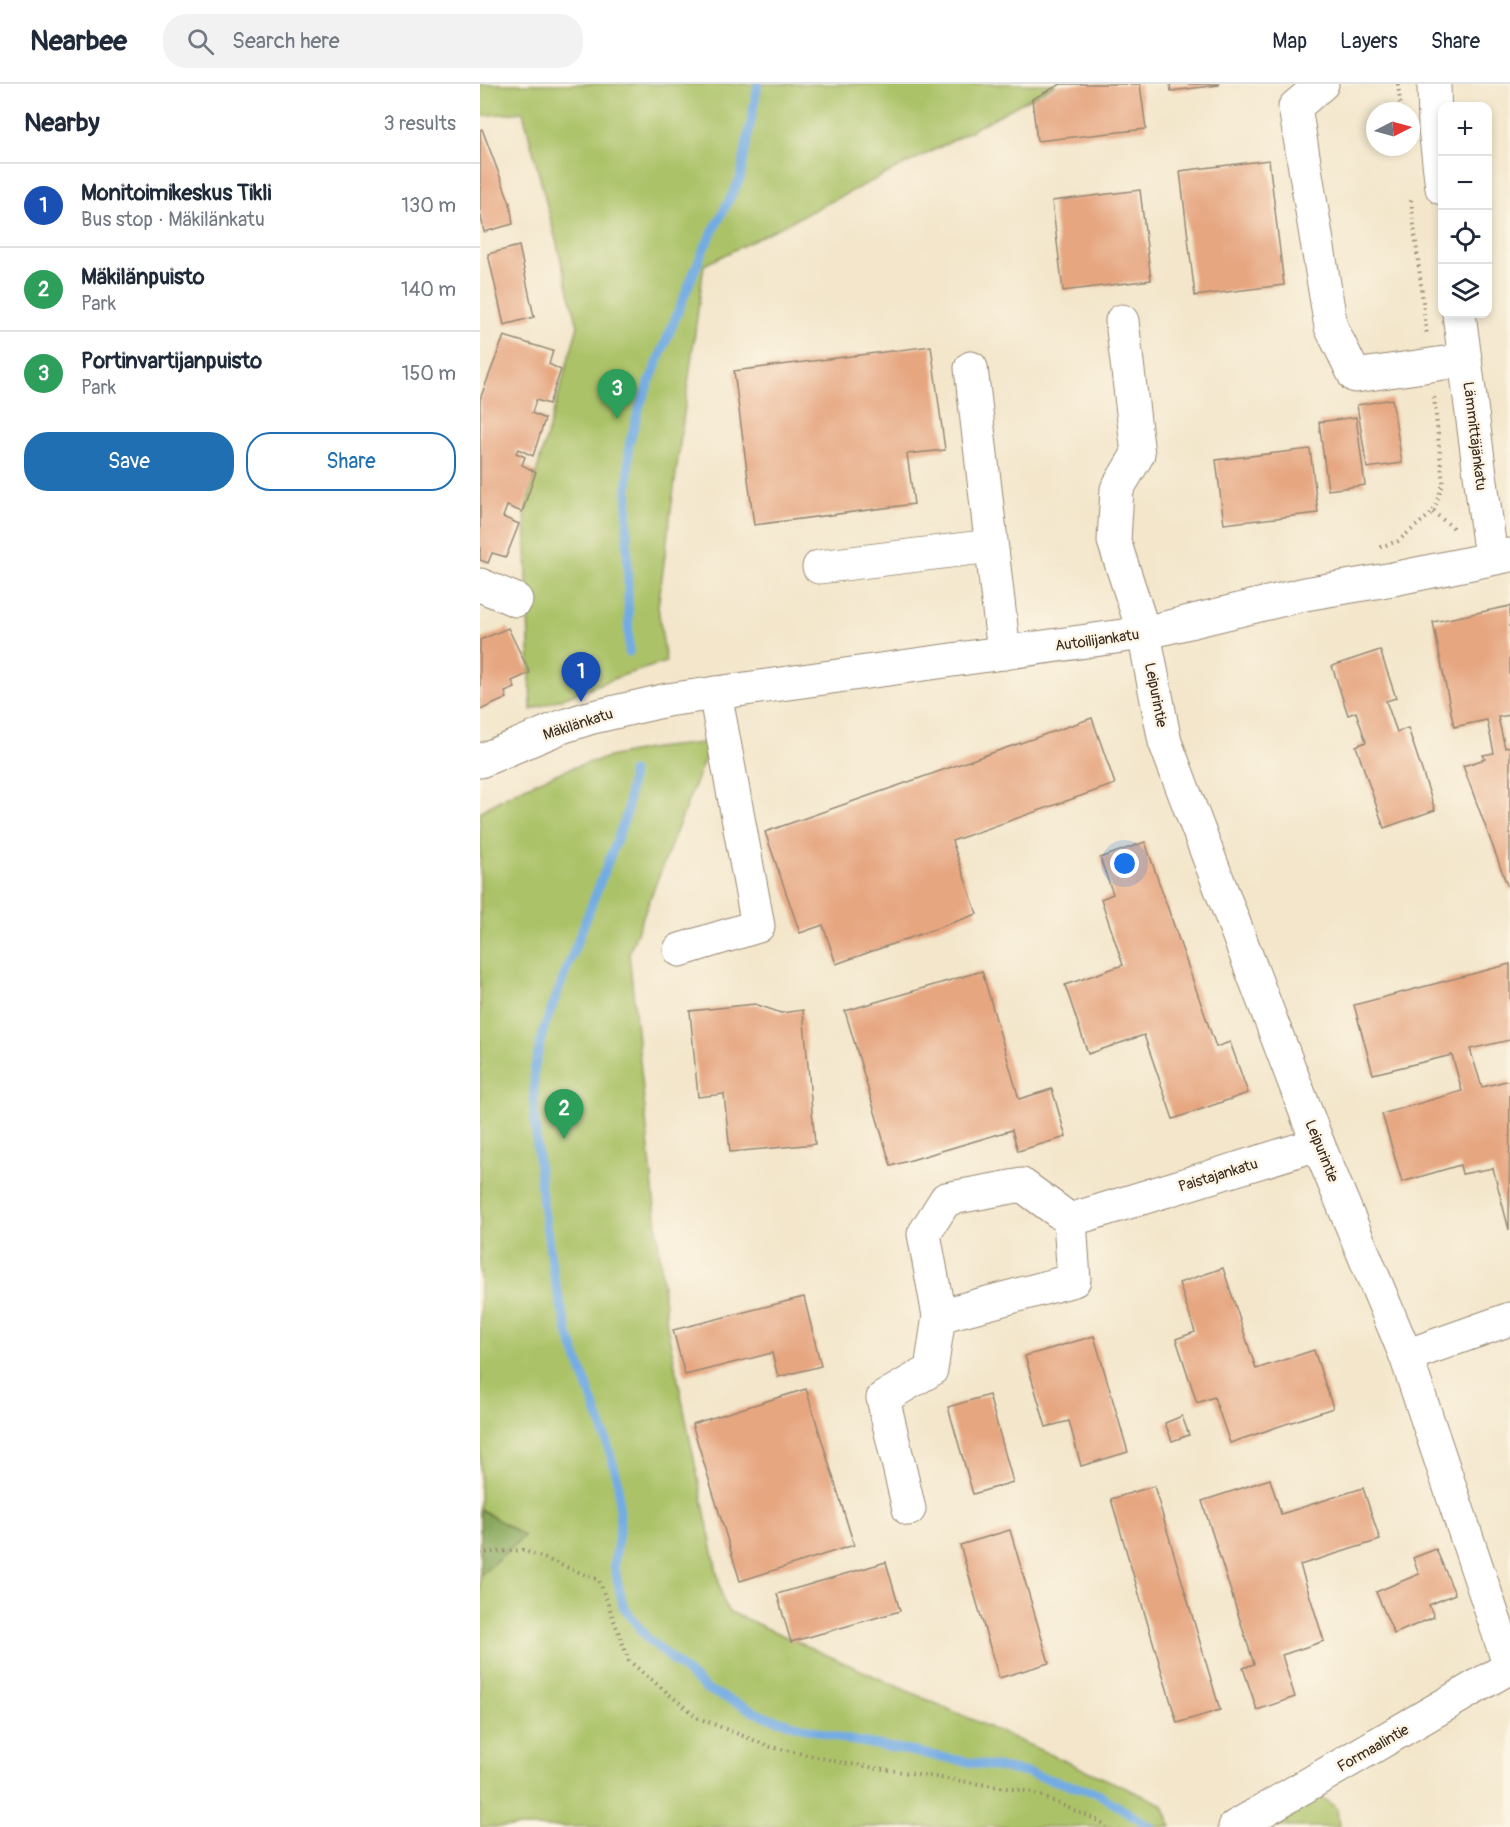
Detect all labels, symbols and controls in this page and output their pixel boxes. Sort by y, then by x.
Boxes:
search box [163,14,583,68]
text: Nearbee [30,24,127,59]
icon: search [184,25,217,58]
text: Search here [232,27,340,55]
text: Map [1272,28,1307,55]
text: Layers [1340,28,1398,55]
text: Share [1431,28,1480,55]
north arrow [1366,102,1420,156]
map controls [1438,102,1492,318]
button: + [1438,102,1492,156]
text: Nearby [24,107,100,139]
text: 3 results [384,111,456,136]
button: − [1438,156,1492,210]
text: Monitoimikeskus Tikli [81,179,271,207]
text: 1 [40,193,47,218]
text: 130 m [401,193,456,218]
text: Bus stop · Mäkilänkatu [81,207,265,232]
button: locate [1438,210,1492,264]
text: Mäkilänpuisto [81,263,204,291]
button: layers [1438,264,1492,318]
text: 2 [38,277,49,302]
text: 140 m [401,277,456,302]
text: Park [81,291,116,316]
text: Portinvartijanpuisto [81,347,262,375]
text: 3 [38,361,49,386]
text: 150 m [402,361,456,386]
pin: 3 [598,370,636,419]
text: Park [81,375,116,400]
street label: Lämmittäjänkatu [1458,381,1491,492]
button: Save [24,432,234,491]
button: Share [246,432,456,491]
street label: Autoilijankatu [1054,625,1140,656]
pin: 1 [562,652,600,702]
street label: Leipurintie [1140,661,1171,730]
street label: Mäkilänkatu [541,704,616,745]
your location [1110,849,1139,878]
pin: 2 [544,1090,584,1139]
street label: Leipurintie [1300,1117,1343,1186]
street label: Paistajankatu [1176,1154,1260,1197]
street label: Formaalintie [1334,1720,1413,1777]

